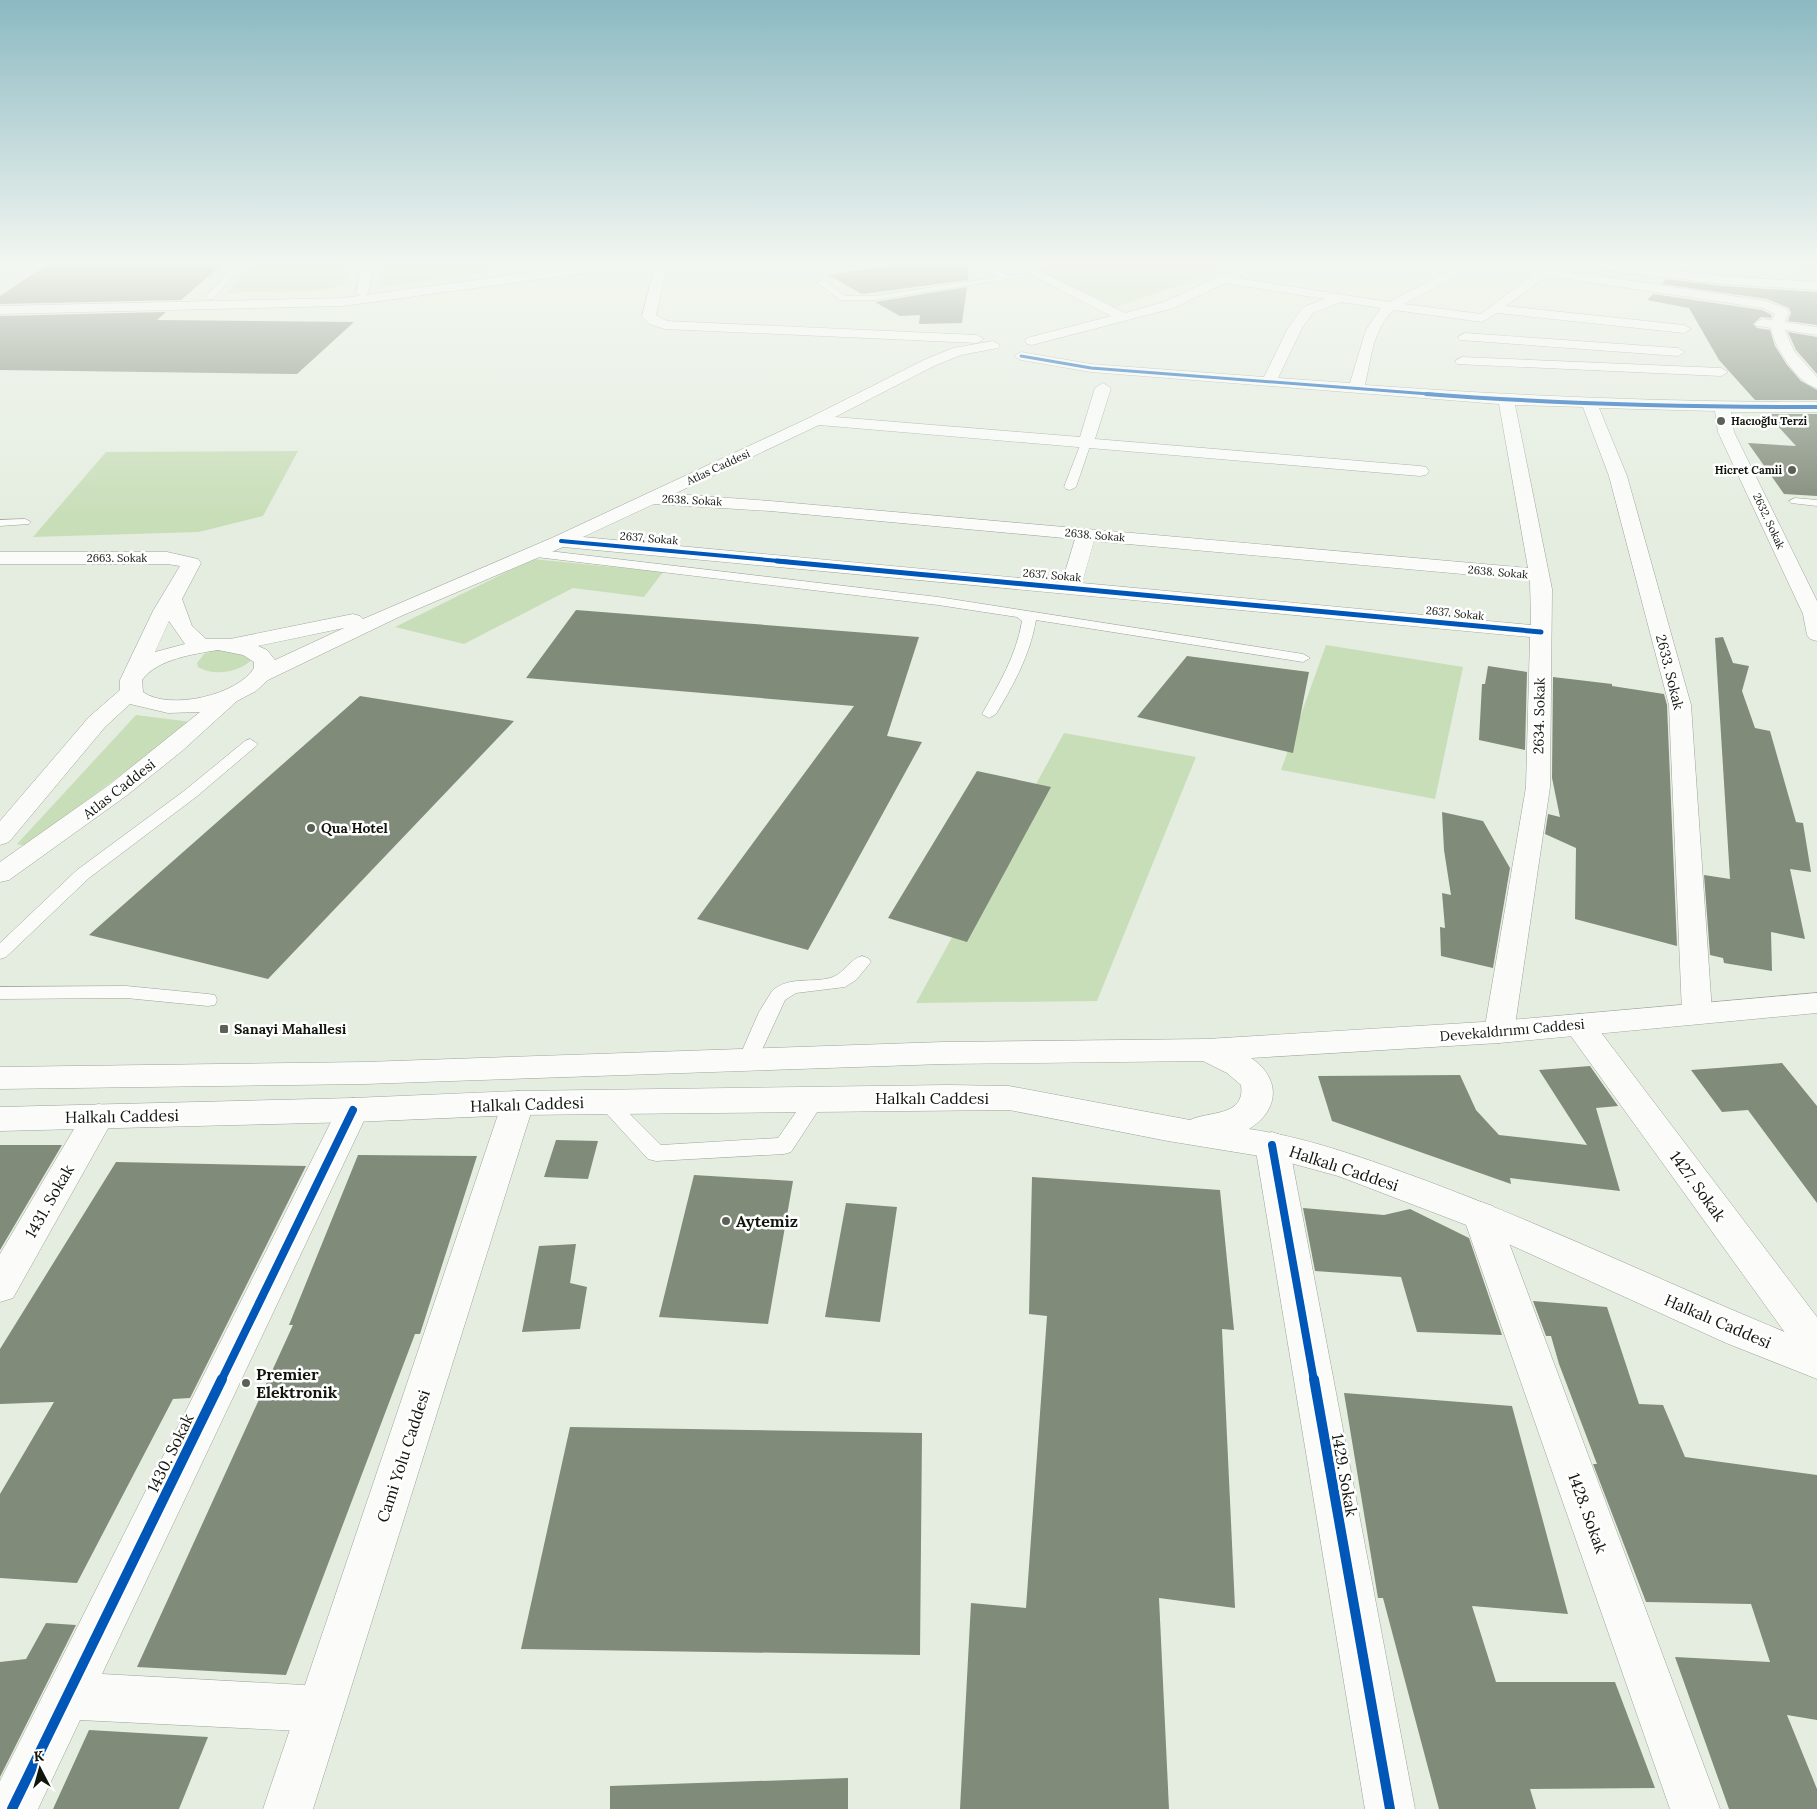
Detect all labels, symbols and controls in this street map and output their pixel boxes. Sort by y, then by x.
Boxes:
place label: Hacıoğlu Terzi [1731,414,1808,428]
marker: Hacıoğlu Terzi [1715,415,1727,427]
street label: Atlas Caddesi [683,446,752,488]
place label: Hicret Camii [1715,463,1782,477]
marker: Hicret Camii [1786,464,1798,476]
street label: 2638. Sokak [662,491,723,509]
street label: 2632. Sokak [1750,491,1788,551]
street label: 2638. Sokak [1064,525,1126,545]
street label: 2637. Sokak [619,528,679,548]
street label: 2663. Sokak [87,551,147,565]
street label: 2638. Sokak [1467,562,1529,582]
street label: 2637. Sokak [1022,565,1082,585]
street label: 2637. Sokak [1425,603,1485,623]
street label: 2633. Sokak [1652,633,1688,712]
street label: 2634. Sokak [1529,677,1549,754]
street label: Atlas Caddesi [78,755,159,824]
place label: Qua Hotel [321,819,389,837]
marker: Qua Hotel [305,822,317,834]
street label: Devekaldırımı Caddesi [1439,1015,1585,1045]
place label: Sanayi Mahallesi [234,1020,347,1038]
marker: Sanayi Mahallesi [218,1023,230,1035]
street label: Halkalı Caddesi [875,1088,989,1108]
street label: Halkalı Caddesi [470,1092,584,1116]
street label: Halkalı Caddesi [65,1105,179,1127]
street label: Halkalı Caddesi [1287,1141,1401,1195]
street label: 1427. Sokak [1666,1147,1730,1225]
street label: 1431. Sokak [20,1160,78,1241]
place label: Aytemiz [736,1211,798,1231]
marker: Aytemiz [720,1215,732,1227]
street label: Halkalı Caddesi [1662,1290,1774,1352]
place label: Premier Elektronik [256,1364,338,1402]
marker: Premier Elektronik [240,1377,252,1389]
street label: Cami Yolu Caddesi [372,1387,434,1525]
street label: 1430. Sokak [142,1410,198,1496]
street label: 1429. Sokak [1328,1432,1362,1519]
street label: 1428. Sokak [1564,1470,1612,1556]
north arrow [15,1744,65,1794]
text: K [33,1747,45,1766]

